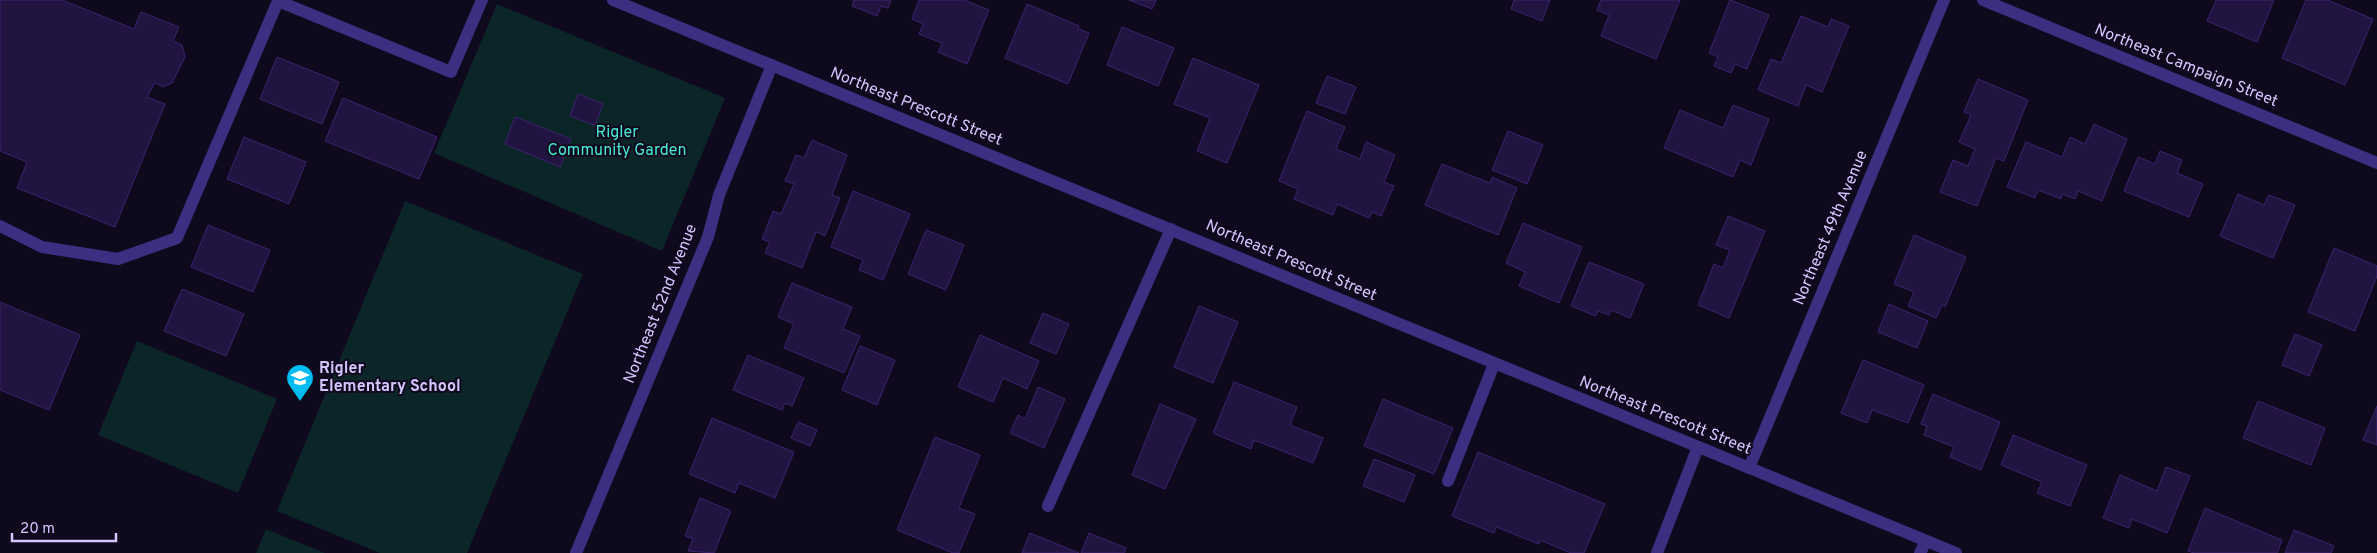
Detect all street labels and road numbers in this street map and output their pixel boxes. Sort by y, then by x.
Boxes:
street label: Northeast Campaign Street [2091,20,2281,112]
street label: Northeast Prescott Street [827,63,1005,151]
street label: Northeast 49th Avenue [1789,148,1873,308]
street label: Northeast Prescott Street [1202,216,1380,306]
street label: Northeast 52nd Avenue [620,221,702,387]
street label: Northeast Prescott Street [1576,372,1754,460]

